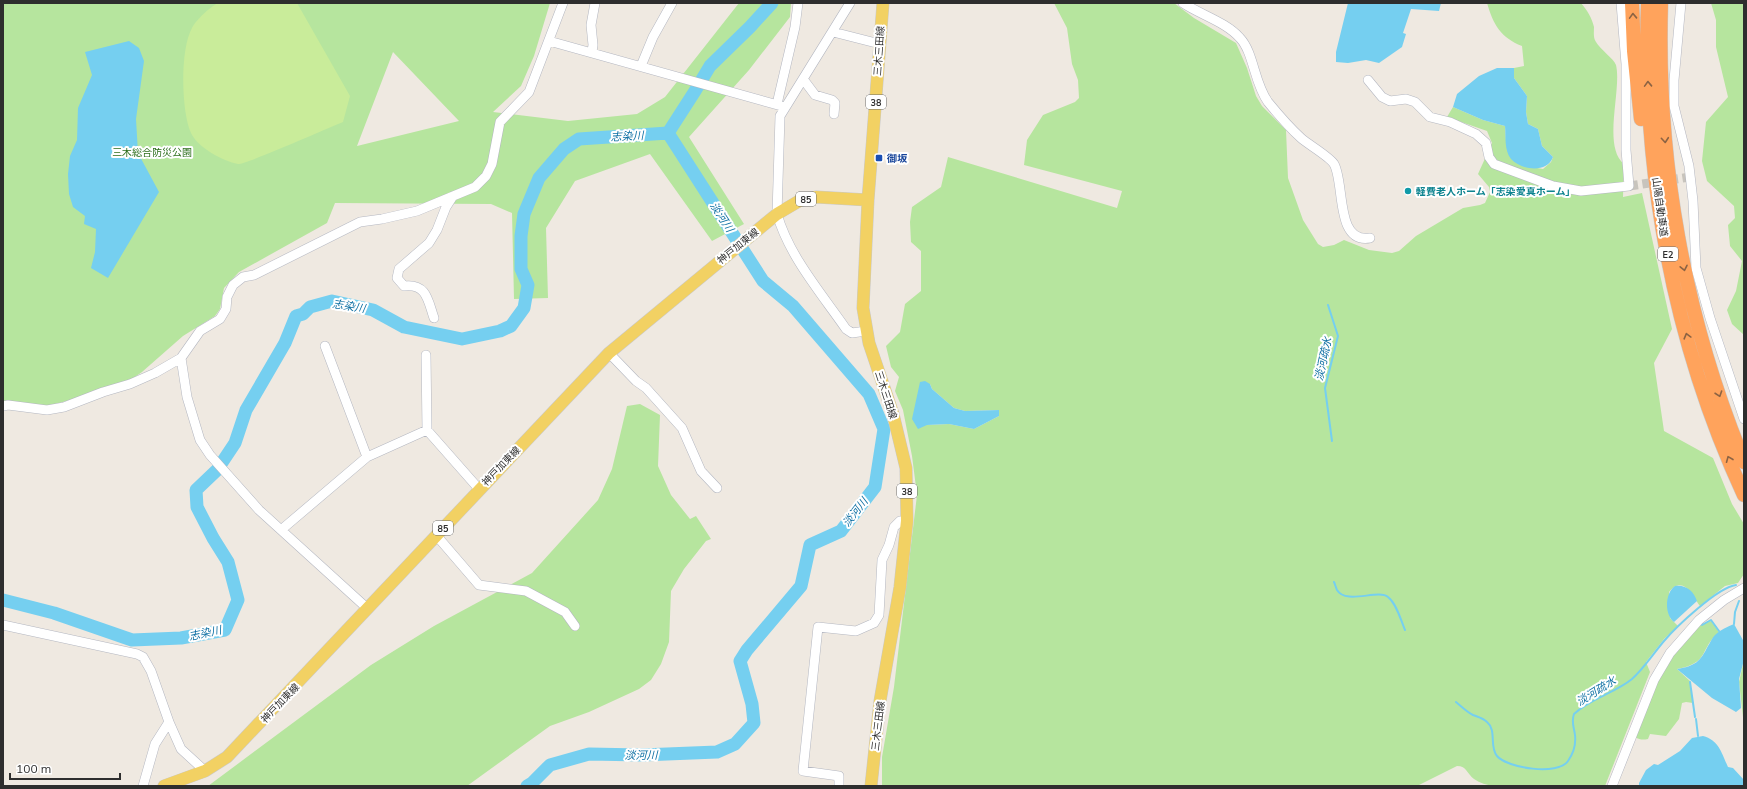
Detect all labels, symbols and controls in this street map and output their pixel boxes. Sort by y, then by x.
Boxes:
one-way arrow [1628,13,1637,19]
street label: 三木三田線 [871,26,887,76]
one-way arrow [1644,81,1652,87]
road number: 38 [866,95,886,109]
water label: 志染川 [610,128,645,144]
one-way arrow [1660,137,1669,143]
park label: 三木総合防災公園 [112,146,192,159]
place label: 御坂 [886,152,908,165]
marker: 御坂 [874,153,884,163]
street label: 山陽自動車道 [1649,176,1671,238]
place label: 軽費老人ホーム「志染愛真ホーム」 [1416,185,1575,198]
marker: 軽費老人ホーム「志染愛真ホーム」 [1403,186,1413,196]
road number: 85 [796,192,816,206]
water label: 淡河川 [707,199,737,235]
street label: 神戸加東線 [714,225,762,267]
road number: E2 [1658,247,1678,261]
one-way arrow [1679,265,1687,271]
water label: 志染川 [332,297,367,316]
one-way arrow [1683,333,1692,340]
water label: 淡河疏水 [1312,335,1335,382]
street label: 三木三田線 [872,369,900,421]
one-way arrow [1714,390,1722,397]
street label: 神戸加東線 [479,444,523,488]
one-way arrow [1725,456,1733,463]
road number: 38 [897,484,917,498]
water label: 淡河川 [839,494,871,529]
road number: 85 [433,521,453,535]
water label: 志染川 [187,623,224,643]
water label: 淡河疏水 [1574,673,1619,709]
street label: 神戸加東線 [258,681,302,725]
street label: 三木三田線 [869,700,887,752]
water label: 淡河川 [625,748,658,762]
scale bar [10,755,120,781]
text: 100 m [16,761,51,776]

